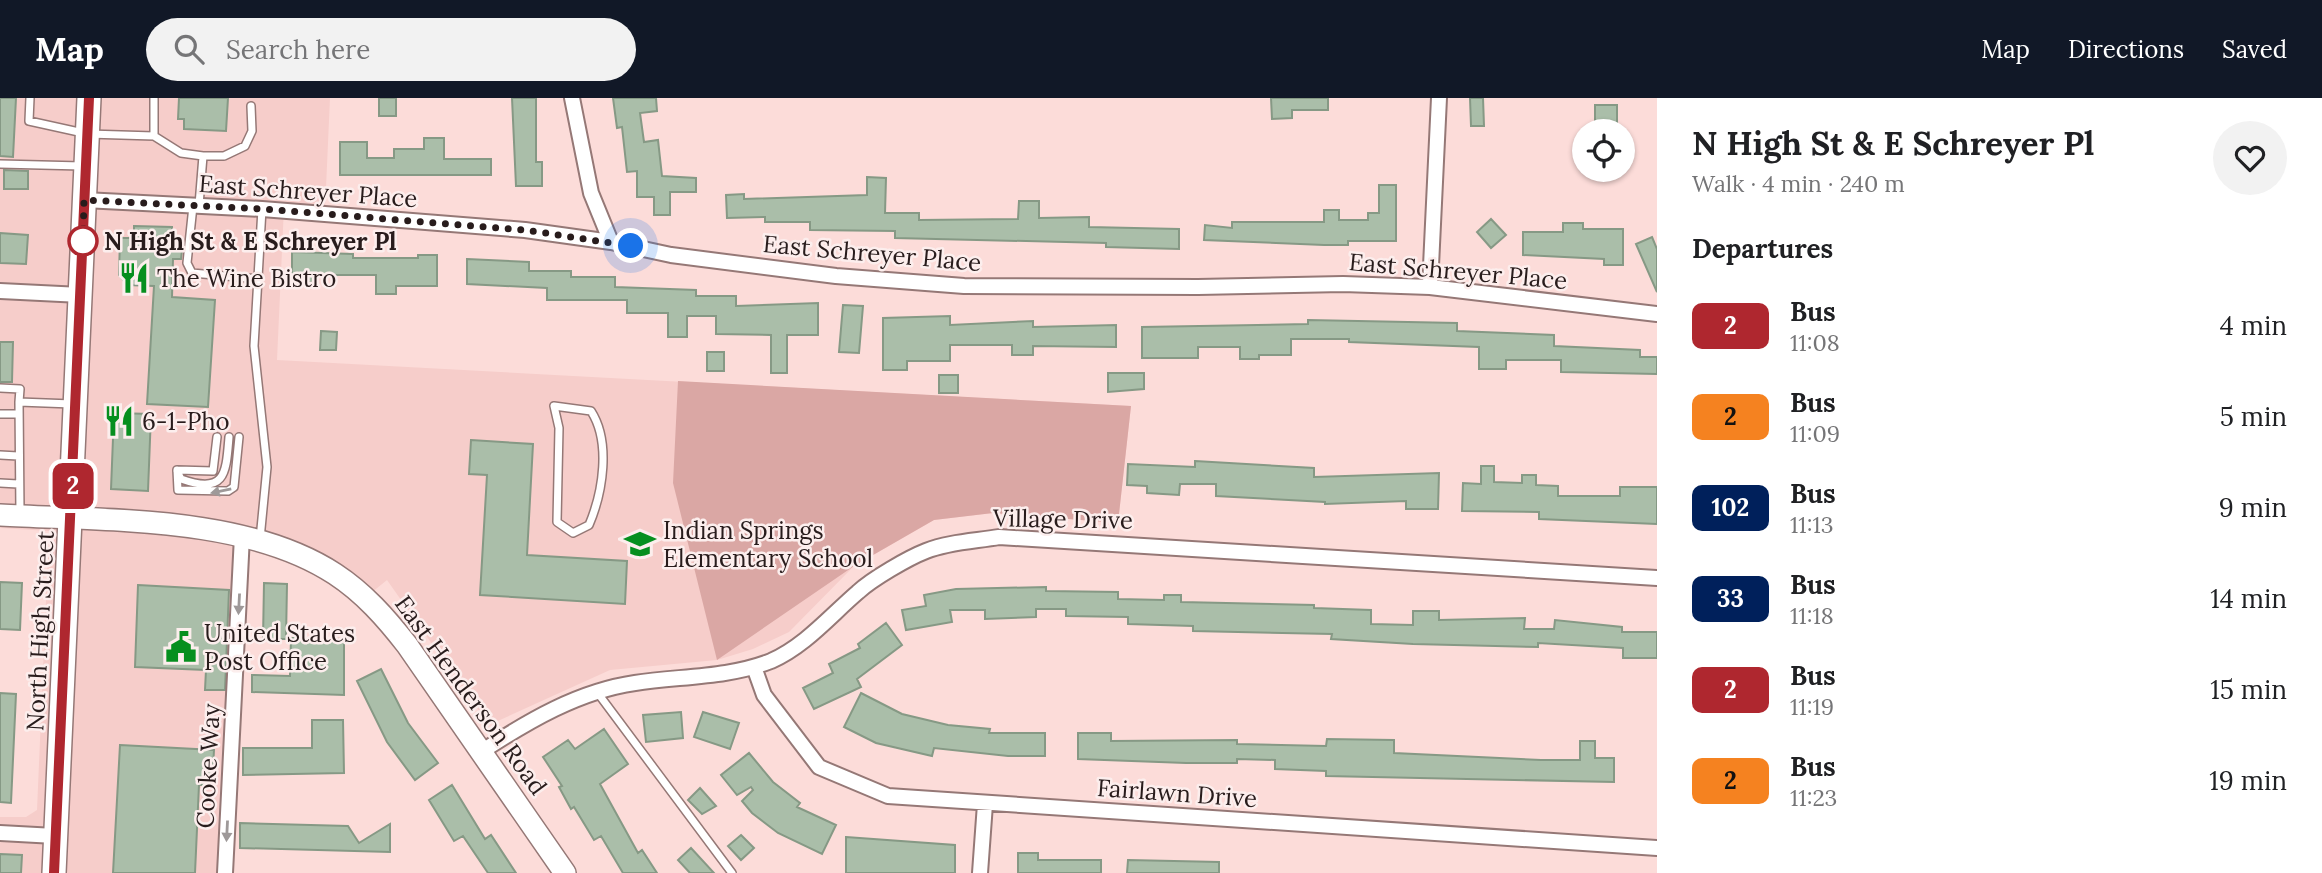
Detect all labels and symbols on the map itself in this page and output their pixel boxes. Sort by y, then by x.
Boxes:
street label: East Schreyer Place [198,168,418,214]
marker: N High St & E Schreyer Pl [68,226,98,256]
place label: N High St & E Schreyer Pl [104,226,397,257]
your location [613,228,648,263]
street label: East Schreyer Place [762,228,982,278]
street label: East Schreyer Place [1348,246,1568,296]
restaurant icon: The Wine Bistro [117,261,151,295]
place label: The Wine Bistro [157,263,336,294]
restaurant icon: 6-1-Pho [102,404,136,438]
place label: 6-1-Pho [142,406,230,437]
line badge: 2 [50,463,96,509]
one-way arrow [209,485,231,496]
street label: Village Drive [992,502,1133,536]
place label: Indian Springs Elementary School [663,515,873,574]
school or university icon: Indian Springs Elementary School [623,527,657,561]
street label: North High Street [19,529,61,732]
street label: East Henderson Road [388,589,554,801]
one-way arrow [233,593,244,615]
place label: United States Post Office [204,618,355,677]
public building icon: United States Post Office [164,630,198,664]
street label: Cooke Way [189,703,227,829]
street label: Fairlawn Drive [1096,772,1258,814]
one-way arrow [221,820,232,842]

